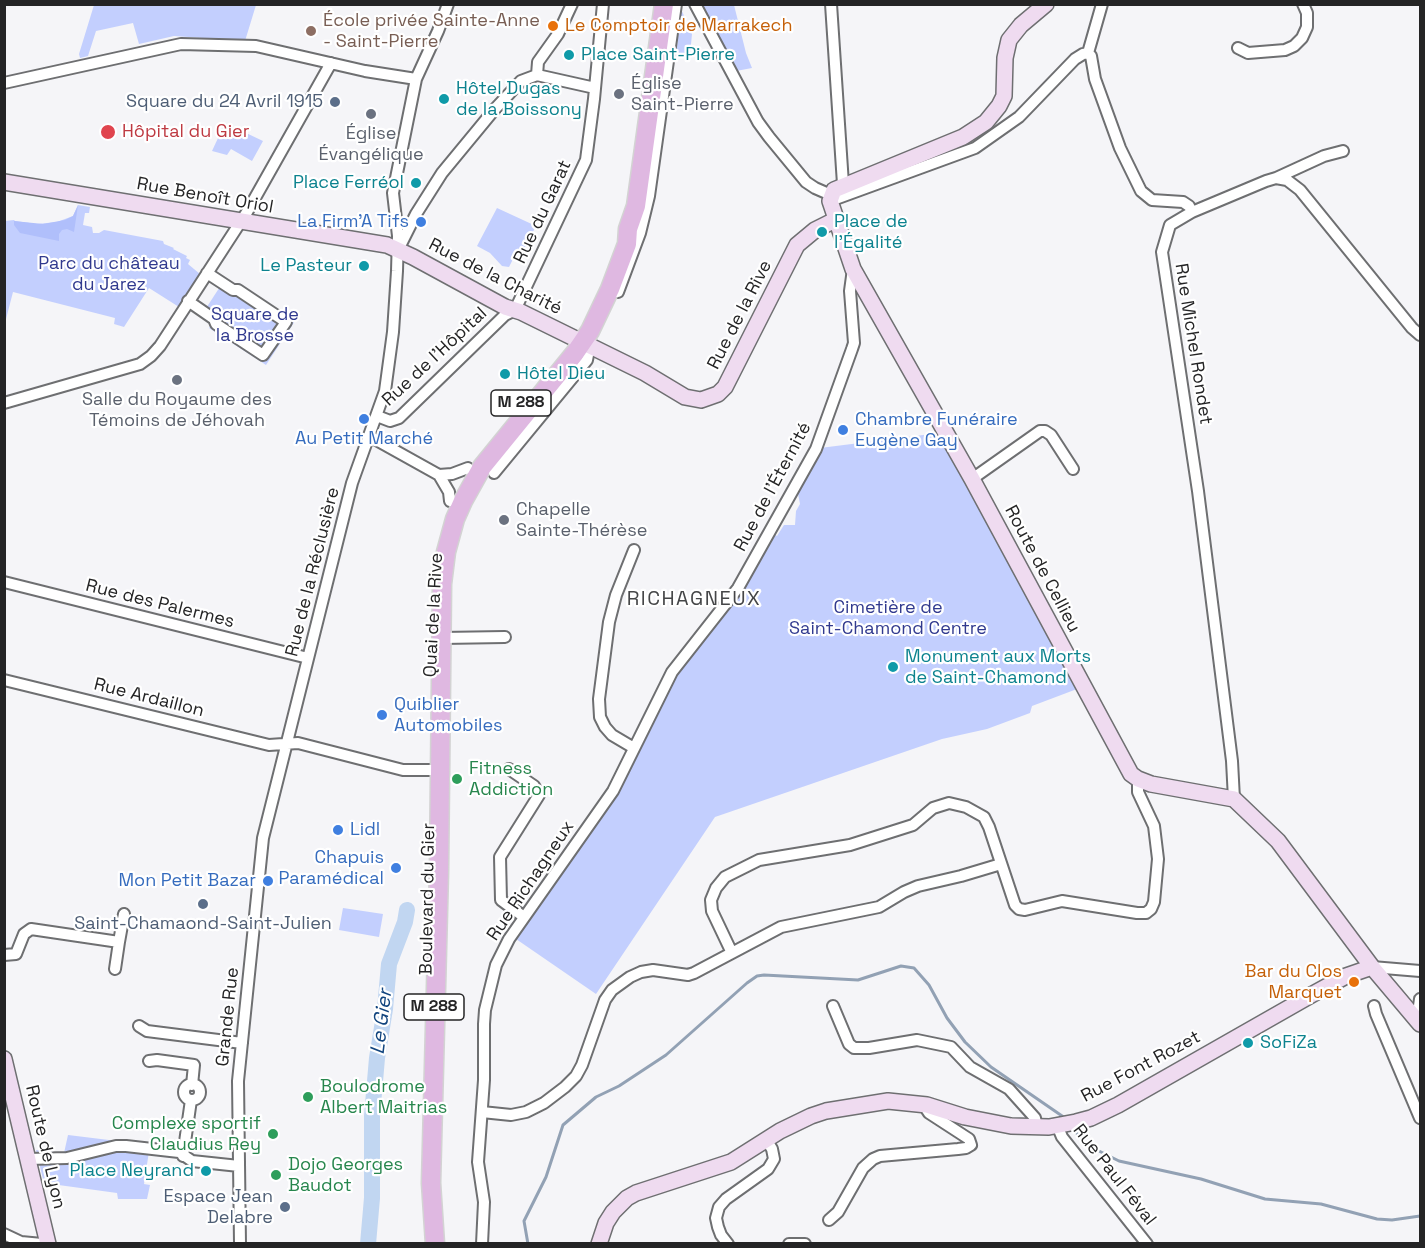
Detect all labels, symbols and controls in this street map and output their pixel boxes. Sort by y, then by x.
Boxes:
place label: École privée Sainte-Anne - Saint-Pierre [323,10,540,52]
place label: Le Comptoir de Marrakech [565,15,792,37]
marker: Le Comptoir de Marrakech [546,19,560,33]
marker: École privée Sainte-Anne - Saint-Pierre [304,24,318,38]
place label: Place Saint-Pierre [581,44,735,66]
marker: Place Saint-Pierre [562,48,576,62]
place label: Église Saint-Pierre [631,73,734,116]
place label: Hôtel Dugas de la Boissony [456,78,582,121]
marker: Église Saint-Pierre [612,87,626,101]
place label: Square du 24 Avril 1915 [126,91,323,113]
marker: Hôtel Dugas de la Boissony [437,92,451,106]
marker: Square du 24 Avril 1915 [328,95,342,109]
marker: Église Évangélique [364,107,378,121]
place label: Hôpital du Gier [122,121,250,143]
marker: Hôpital du Gier [99,123,117,141]
place label: Église Évangélique [318,123,424,166]
street label: Rue du Garat [510,157,576,267]
place label: Place Ferréol [293,172,404,194]
street label: Rue Benoît Oriol [135,173,275,219]
marker: Place Ferréol [409,176,423,190]
place label: La Firm'A Tifs [297,211,409,233]
place label: Place de l'Égalité [834,211,908,254]
marker: La Firm'A Tifs [414,215,428,229]
marker: Place de l'Égalité [815,225,829,239]
street label: Rue de la Charité [425,234,565,320]
park label: Parc du château du Jarez [38,253,180,296]
place label: Le Pasteur [260,255,352,277]
street label: Rue de la Rive [703,257,777,373]
marker: Le Pasteur [357,259,371,273]
street label: Rue Michel Rondet [1170,262,1216,426]
street label: Rue de l'Hôpital [378,303,492,411]
park label: Square de la Brosse [211,304,299,346]
place label: Hôtel Dieu [517,363,605,385]
marker: Hôtel Dieu [498,367,512,381]
marker: Salle du Royaume des Témoins de Jéhovah [170,373,184,387]
place label: Salle du Royaume des Témoins de Jéhovah [82,389,272,432]
road number: M 288 [491,390,551,416]
place label: Chambre Funéraire Eugène Gay [855,409,1018,452]
marker: Au Petit Marché [357,412,371,426]
street label: Rue de l'Éternité [730,419,816,555]
marker: Chambre Funéraire Eugène Gay [836,423,850,437]
place label: Au Petit Marché [295,428,433,450]
street label: Rue de la Réclusière [281,485,345,659]
place label: Chapelle Sainte-Thérèse [516,499,647,542]
street label: Route de Cellieu [999,502,1085,636]
marker: Chapelle Sainte-Thérèse [497,513,511,527]
street label: Quai de la Rive [420,552,448,678]
street label: Rue des Palermes [83,575,237,633]
district label: RICHAGNEUX [627,588,761,612]
park label: Cimetière de Saint-Chamond Centre [789,597,987,640]
place label: Monument aux Morts de Saint-Chamond [905,646,1091,688]
marker: Monument aux Morts de Saint-Chamond [886,660,900,674]
street label: Rue Ardaillon [92,674,206,722]
place label: Quiblier Automobiles [394,694,503,736]
marker: Quiblier Automobiles [375,708,389,722]
place label: Fitness Addiction [469,758,553,800]
marker: Fitness Addiction [450,772,464,786]
street label: Rue Richagneux [483,817,579,945]
place label: Lidl [350,819,380,841]
marker: Lidl [331,823,345,837]
street label: Boulevard du Gier [416,823,440,975]
place label: Chapuis Paramédical [279,847,384,890]
marker: Chapuis Paramédical [389,861,403,875]
place label: Mon Petit Bazar [119,870,256,892]
marker: Mon Petit Bazar [261,874,275,888]
marker: Saint-Chamaond-Saint-Julien [196,897,210,911]
place label: Saint-Chamaond-Saint-Julien [74,913,332,935]
place label: Bar du Clos Marquet [1245,961,1342,1004]
street label: Grande Rue [212,966,244,1068]
marker: Bar du Clos Marquet [1347,975,1361,989]
water label: Le Gier [366,988,398,1056]
road number: M 288 [404,994,464,1020]
street label: Rue Font Rozet [1078,1027,1204,1107]
place label: SoFiZa [1260,1032,1317,1054]
marker: SoFiZa [1241,1036,1255,1050]
place label: Boulodrome Albert Maitrias [320,1076,447,1118]
street label: Route de Lyon [20,1083,70,1211]
marker: Boulodrome Albert Maitrias [301,1090,315,1104]
place label: Complexe sportif Claudius Rey [112,1113,261,1156]
street label: Rue Paul Féval [1068,1120,1160,1230]
marker: Complexe sportif Claudius Rey [266,1127,280,1141]
place label: Dojo Georges Baudot [288,1154,403,1196]
place label: Place Neyrand [70,1160,194,1182]
marker: Place Neyrand [199,1164,213,1178]
marker: Dojo Georges Baudot [269,1168,283,1182]
place label: Espace Jean Delabre [163,1186,273,1228]
marker: Espace Jean Delabre [278,1200,292,1214]

